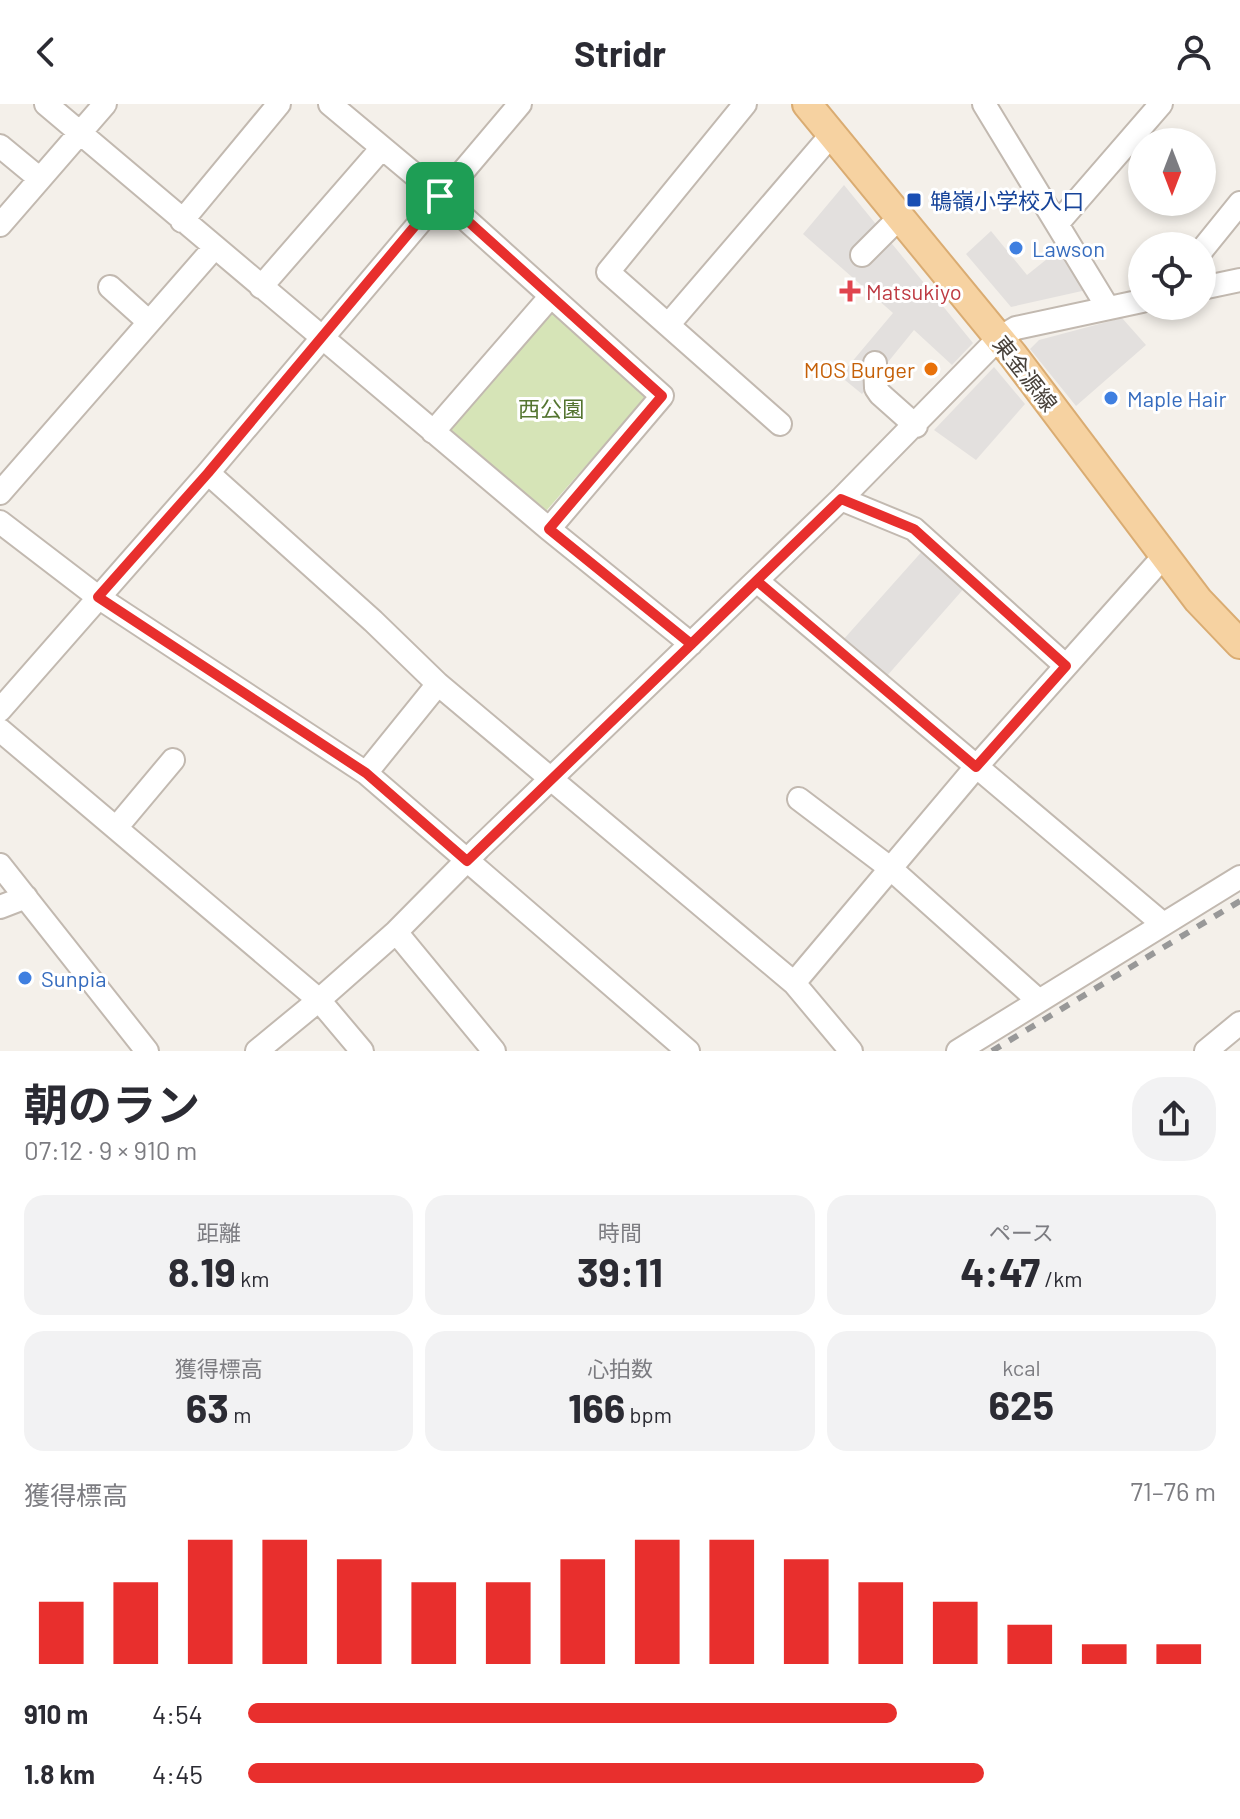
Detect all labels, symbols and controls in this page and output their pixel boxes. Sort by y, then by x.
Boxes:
icon: back [24,30,68,74]
icon: person [1172,30,1216,74]
text: Stridr [574,31,666,74]
north arrow [1128,128,1216,216]
map controls [1128,128,1216,320]
pin [406,162,474,230]
icon: arrive [418,174,462,218]
place label: 鵇嶺小学校入口 [930,187,1084,213]
marker: 鵇嶺小学校入口 [905,191,923,209]
button: locate [1128,232,1216,320]
place label: Lawson [1032,235,1105,261]
marker: Lawson [1007,239,1025,257]
place label: Matsukiyo [866,278,962,304]
marker: Matsukiyo [841,282,859,300]
street label: 東金源線 [989,330,1063,416]
place label: MOS Burger [804,356,915,382]
marker: MOS Burger [922,360,940,378]
place label: Maple Hair [1127,385,1227,411]
marker: Maple Hair [1102,389,1120,407]
park label: 西公園 [518,395,584,421]
place label: Sunpia [41,965,107,991]
marker: Sunpia [16,969,34,987]
text: 朝のラン [24,1077,200,1130]
button: share [1132,1077,1216,1161]
text: 07:12 · 9 × 910 m [24,1134,197,1165]
text: 距離 [197,1219,241,1245]
text: 時間 [598,1219,642,1245]
text: ペース [989,1219,1054,1245]
text: 8.19 [168,1247,236,1295]
text: 39:11 [577,1247,663,1295]
text: 4:47 [960,1247,1040,1295]
text: km [236,1265,269,1291]
text: /km [1040,1265,1083,1291]
text: kcal [1002,1354,1041,1380]
text: 獲得標高 [175,1355,263,1381]
text: 心拍数 [587,1355,653,1381]
text: 625 [989,1380,1054,1428]
text: 63 [186,1383,229,1431]
text: 166 [568,1383,625,1431]
text: m [229,1401,252,1427]
text: bpm [625,1401,672,1427]
text: 71–76 m [1130,1475,1216,1506]
text: 獲得標高 [24,1479,128,1510]
text: 910 m [24,1698,88,1729]
text: 4:54 [152,1698,203,1729]
text: 1.8 km [24,1758,95,1789]
text: 4:45 [152,1758,203,1789]

